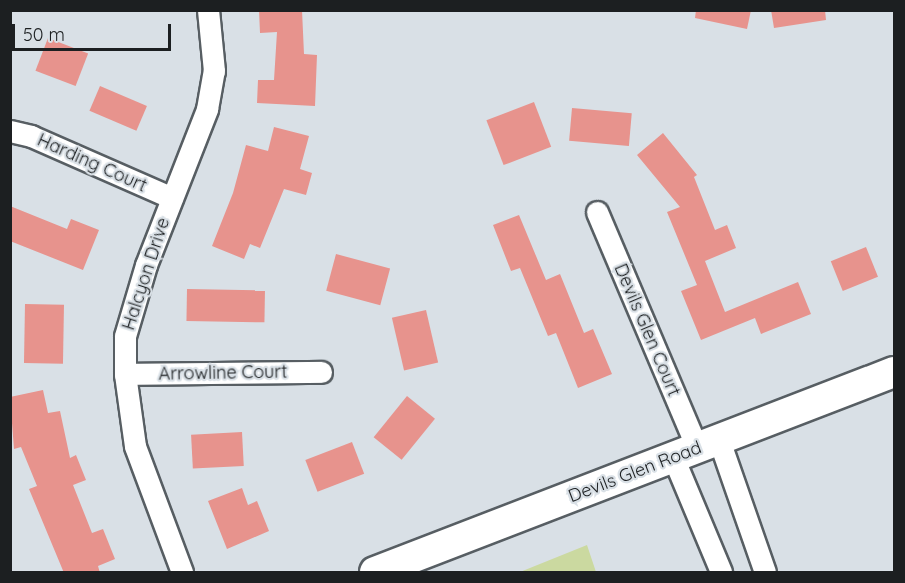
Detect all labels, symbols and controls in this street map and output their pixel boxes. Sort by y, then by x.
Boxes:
scale bar [15,12,174,50]
text: 50 m [23,23,65,46]
street label: Harding Court [34,129,150,197]
street label: Halcyon Drive [118,215,174,333]
street label: Devils Glen Court [609,260,685,400]
street label: Arrowline Court [158,361,288,385]
street label: Devils Glen Road [565,437,705,507]

